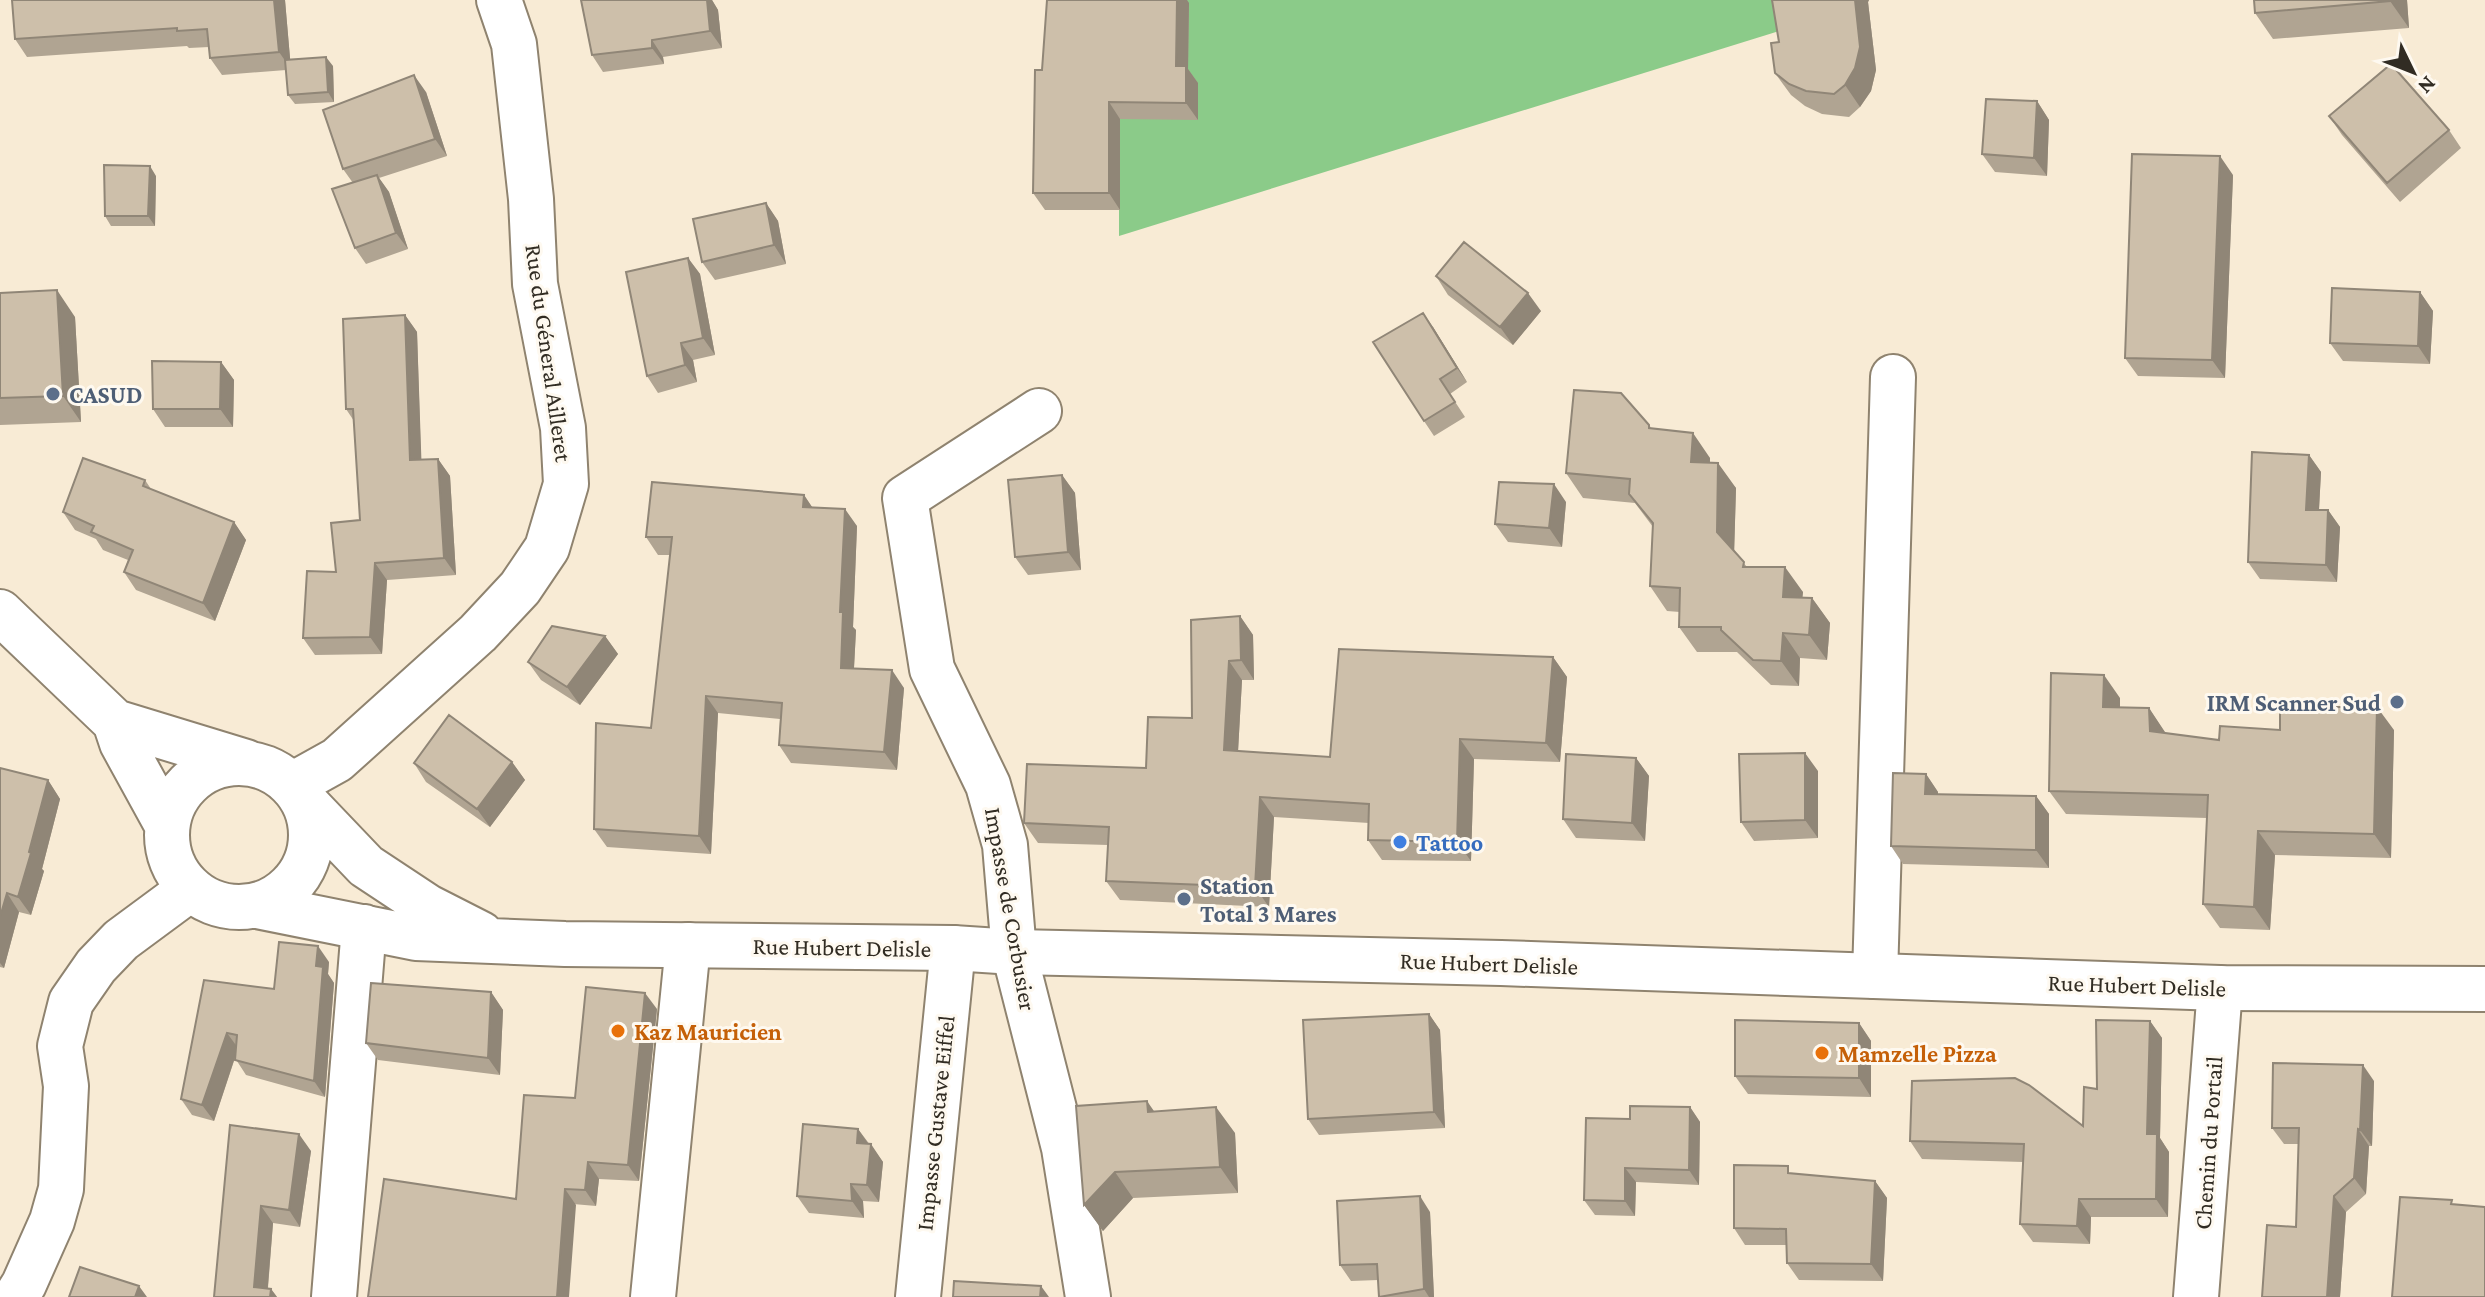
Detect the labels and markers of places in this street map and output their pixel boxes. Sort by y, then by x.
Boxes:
place label: CASUD [69,381,143,408]
marker: CASUD [44,385,62,403]
place label: IRM Scanner Sud [2207,689,2381,716]
marker: IRM Scanner Sud [2388,693,2406,711]
place label: Tattoo [1416,829,1483,856]
marker: Tattoo [1391,833,1409,851]
place label: Station Total 3 Mares [1200,872,1337,927]
marker: Station Total 3 Mares [1175,890,1193,908]
place label: Kaz Mauricien [634,1018,782,1045]
marker: Kaz Mauricien [609,1022,627,1040]
place label: Mamzelle Pizza [1838,1040,1997,1067]
marker: Mamzelle Pizza [1813,1044,1831,1062]

